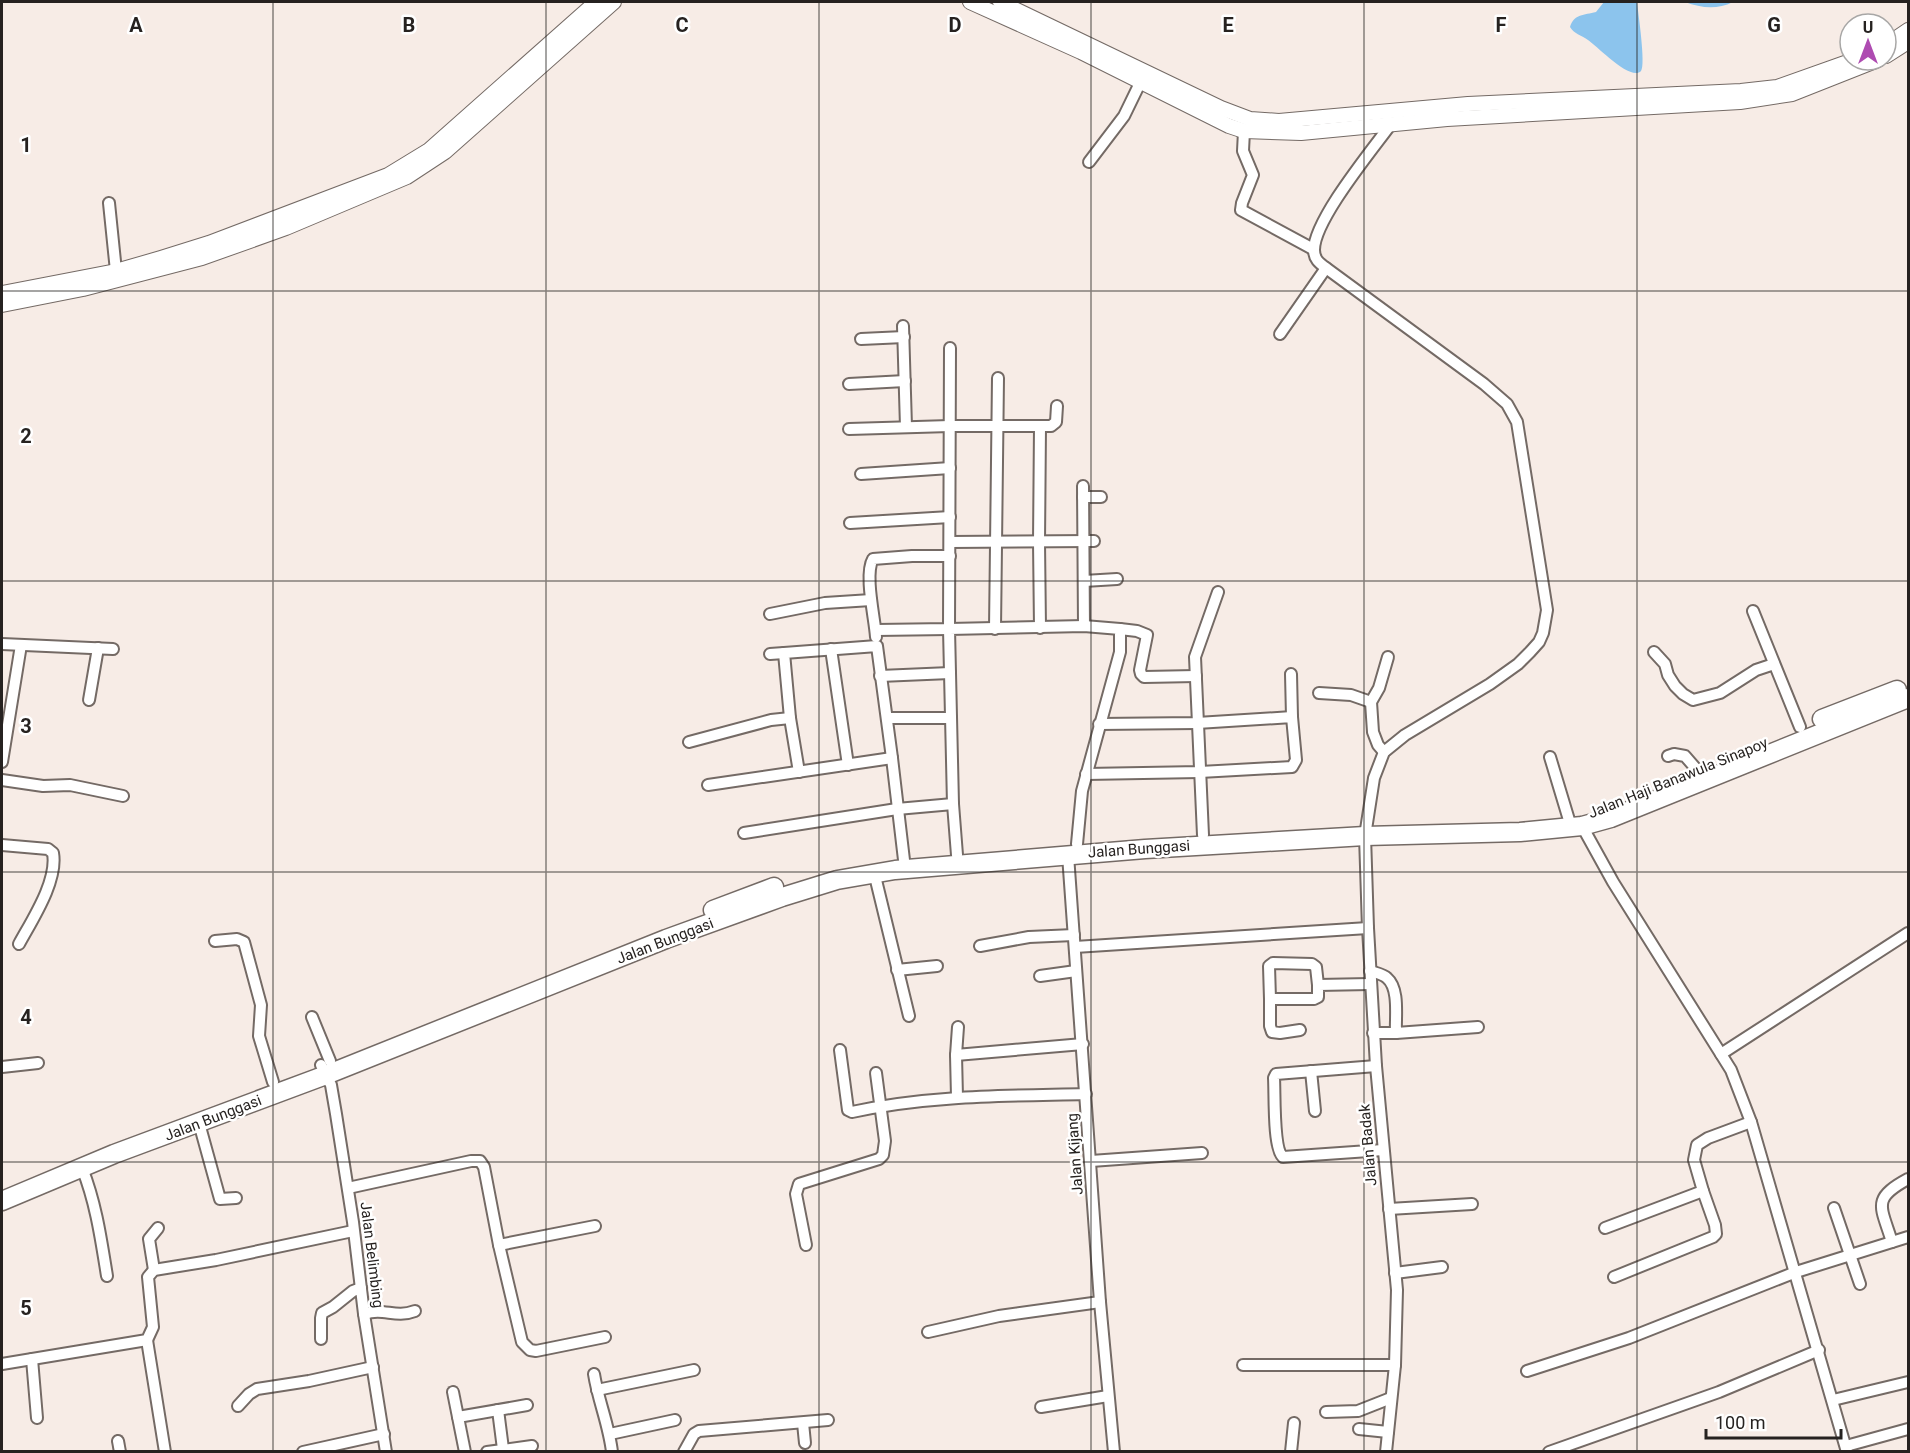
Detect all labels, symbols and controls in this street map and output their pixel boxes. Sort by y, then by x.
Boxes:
north arrow [1838,12,1898,72]
text: A [129,13,143,37]
text: B [403,13,415,37]
text: C [675,13,689,37]
text: D [949,13,962,37]
text: E [1222,13,1234,37]
text: F [1496,13,1507,37]
text: G [1767,13,1781,37]
text: U [1863,18,1873,37]
text: 1 [20,133,32,157]
text: 2 [20,424,32,448]
text: 3 [20,714,32,738]
street label: Jalan Haji Banawula Sinapoy [1586,734,1770,822]
street label: Jalan Bunggasi [1087,836,1191,862]
street label: Jalan Bunggasi [614,914,716,968]
text: 4 [20,1005,32,1029]
street label: Jalan Bunggasi [162,1091,264,1145]
street label: Jalan Badak [1355,1103,1381,1187]
street label: Jalan Kijang [1063,1113,1087,1195]
street label: Jalan Belimbing [357,1201,387,1309]
text: 5 [20,1296,32,1320]
scale bar [1706,1402,1841,1440]
text: 100 m [1715,1412,1766,1433]

